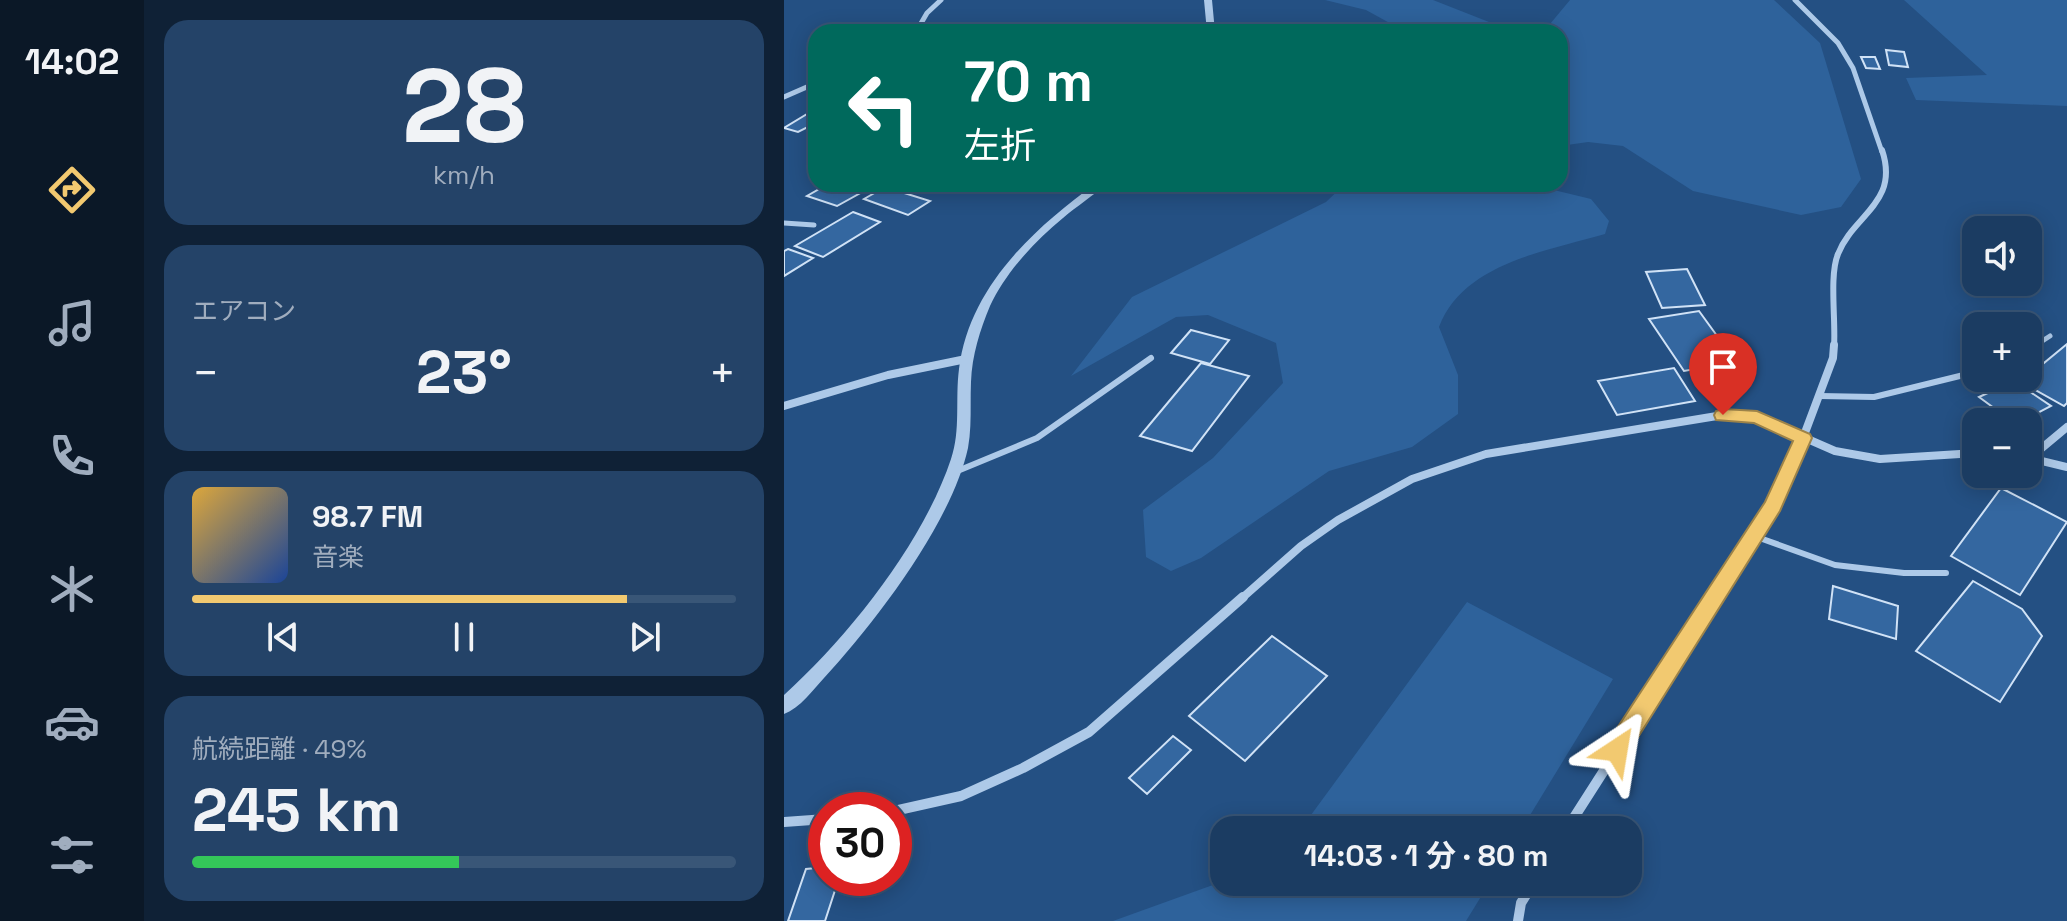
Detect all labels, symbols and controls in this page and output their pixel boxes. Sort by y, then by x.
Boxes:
text: 14:02 [25,39,119,85]
text: 28 [402,40,526,172]
text: 70 m [964,46,1093,117]
icon: left [832,56,936,160]
text: 左折 [964,123,1036,169]
text: km/h [433,158,495,192]
icon: directions [44,162,100,218]
map controls [1962,216,2042,488]
button: sound [1962,216,2042,296]
text: エアコン [192,294,296,328]
icon: music [44,295,100,351]
button: + [1962,312,2042,392]
pin [1689,333,1757,415]
text: 23° [416,334,512,411]
text: − [192,345,219,401]
text: + [709,345,736,401]
icon: arrive [1701,345,1745,389]
button: − [1962,408,2042,488]
icon: phone [44,428,100,484]
text: 98.7 FM [312,497,423,536]
text: 音楽 [312,540,364,574]
icon: climate [44,561,100,617]
icon: previous [261,615,305,659]
icon: pause [442,615,486,659]
icon: next [623,615,667,659]
icon: car [44,694,100,750]
position arrow [1575,708,1659,792]
text: 航続距離 · 49% [192,732,366,766]
text: 245 km [192,772,401,849]
speed limit sign: 30 [808,792,912,896]
icon: filters [44,827,100,883]
text: 14:03 · 1 分 · 80 m [1304,836,1548,875]

